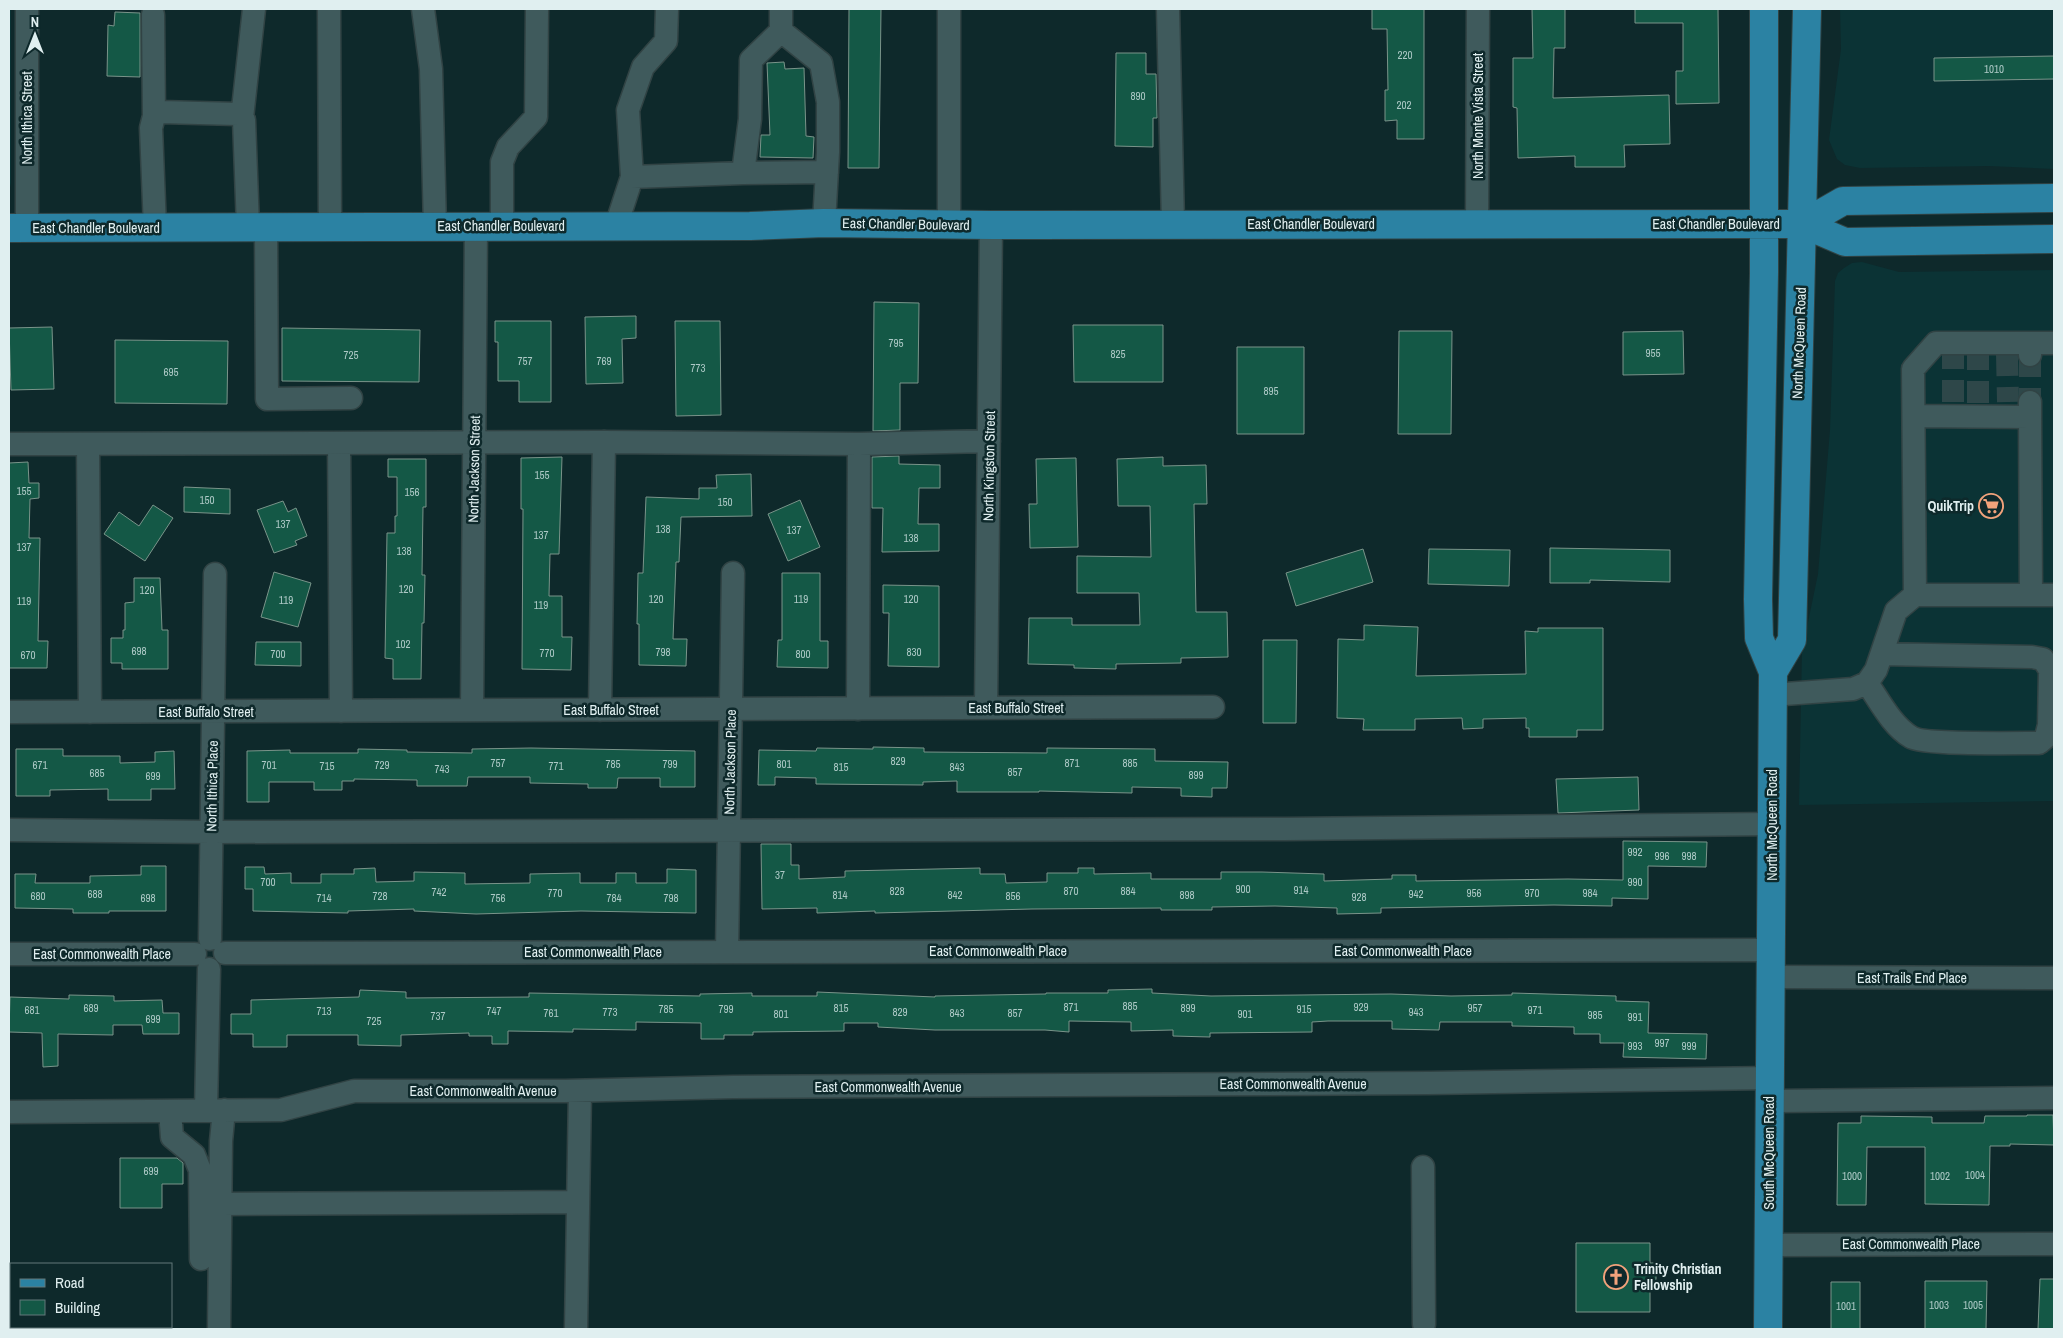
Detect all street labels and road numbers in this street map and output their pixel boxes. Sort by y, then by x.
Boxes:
street label: North Monte Vista Street [1469,53,1487,179]
street label: North Ithica Street [18,71,36,165]
street label: East Chandler Boulevard [842,214,970,234]
street label: East Chandler Boulevard [1247,215,1375,233]
street label: East Chandler Boulevard [1652,215,1780,233]
street label: East Chandler Boulevard [437,217,565,235]
street label: East Chandler Boulevard [32,219,160,237]
street label: North McQueen Road [1788,287,1810,399]
street label: North Kingston Street [979,411,999,521]
street label: North Jackson Street [464,415,484,523]
street label: East Buffalo Street [968,699,1064,717]
street label: East Buffalo Street [563,701,659,719]
street label: East Buffalo Street [158,703,254,721]
street label: North Jackson Place [720,709,740,815]
street label: North Ithica Place [202,740,222,832]
street label: North McQueen Road [1763,769,1781,881]
street label: East Commonwealth Place [929,942,1067,960]
street label: East Commonwealth Place [1334,942,1472,960]
street label: East Commonwealth Place [524,943,662,961]
street label: East Commonwealth Place [33,945,171,963]
street label: East Trails End Place [1857,969,1967,987]
street label: East Commonwealth Avenue [1219,1075,1367,1093]
street label: East Commonwealth Avenue [814,1078,962,1096]
street label: East Commonwealth Avenue [409,1082,557,1100]
street label: South McQueen Road [1760,1096,1778,1210]
street label: East Commonwealth Place [1842,1235,1980,1253]

